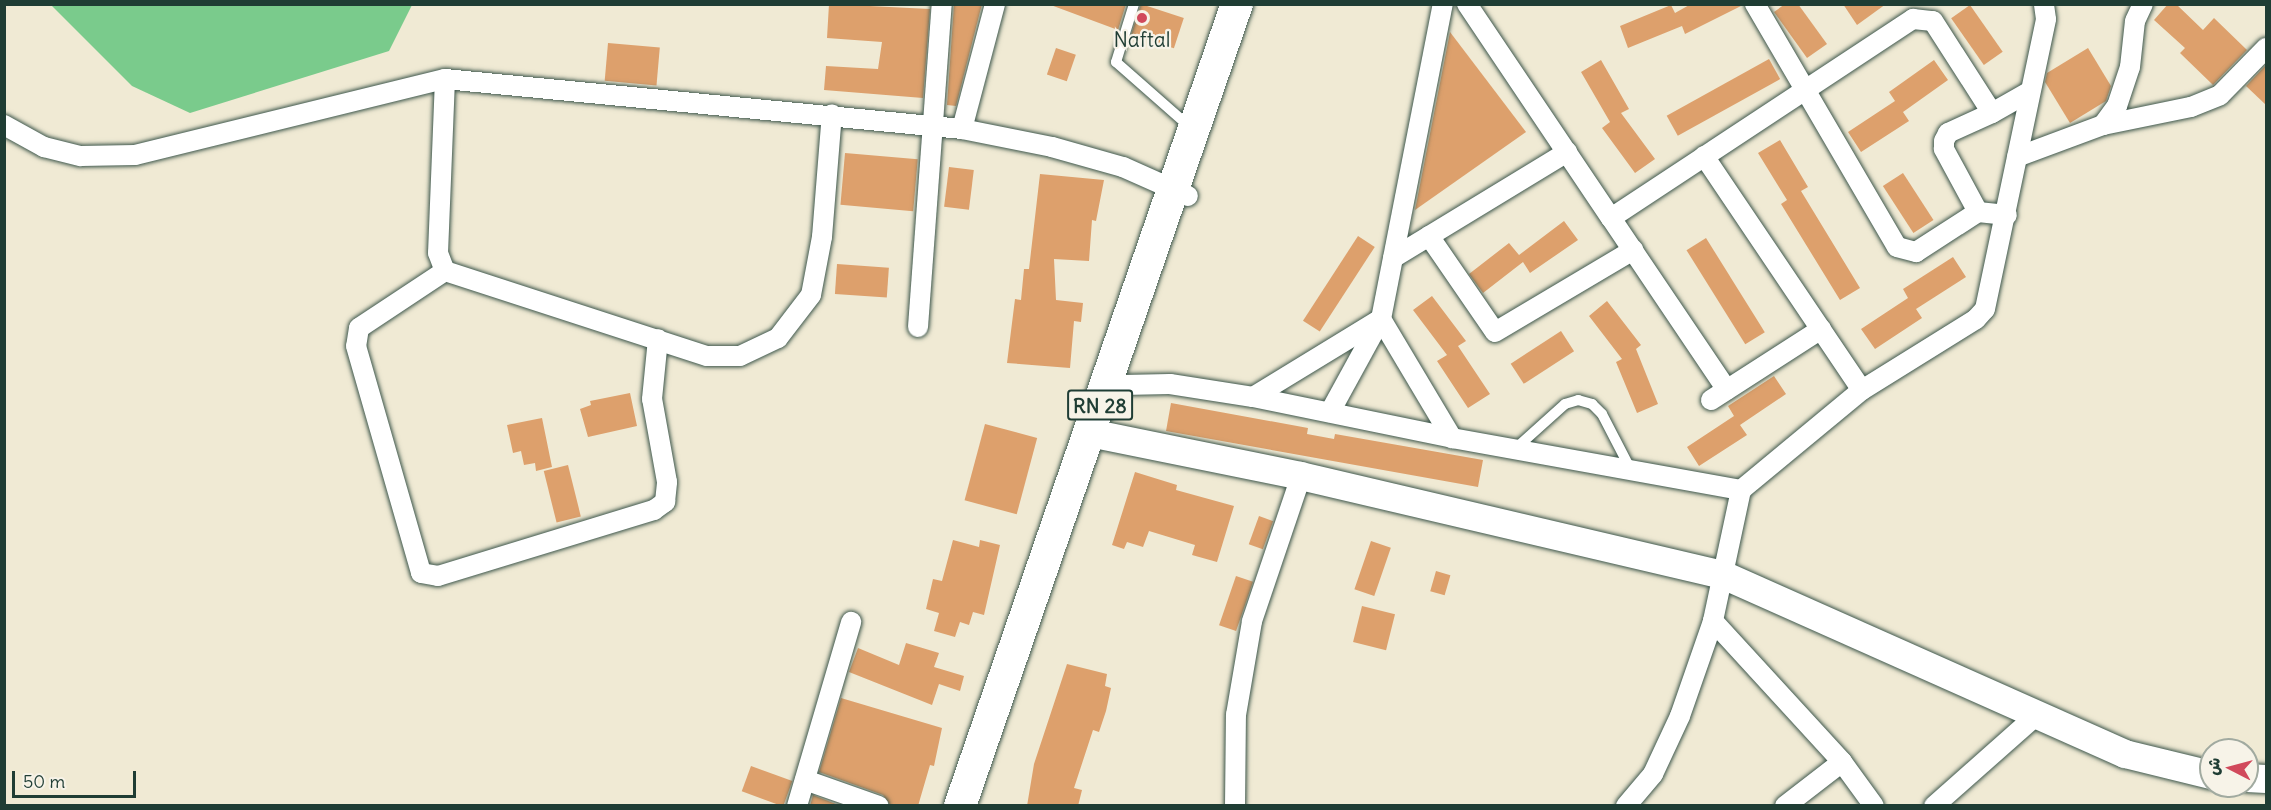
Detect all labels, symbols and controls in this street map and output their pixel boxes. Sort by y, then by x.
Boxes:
marker: Naftal [1135,11,1149,25]
place label: Naftal [1114,27,1170,53]
road number: RN 28 [1067,388,1133,422]
north arrow [2199,738,2259,798]
text: ش [2202,757,2224,776]
scale bar [15,759,140,797]
text: 50 m [23,770,65,793]

